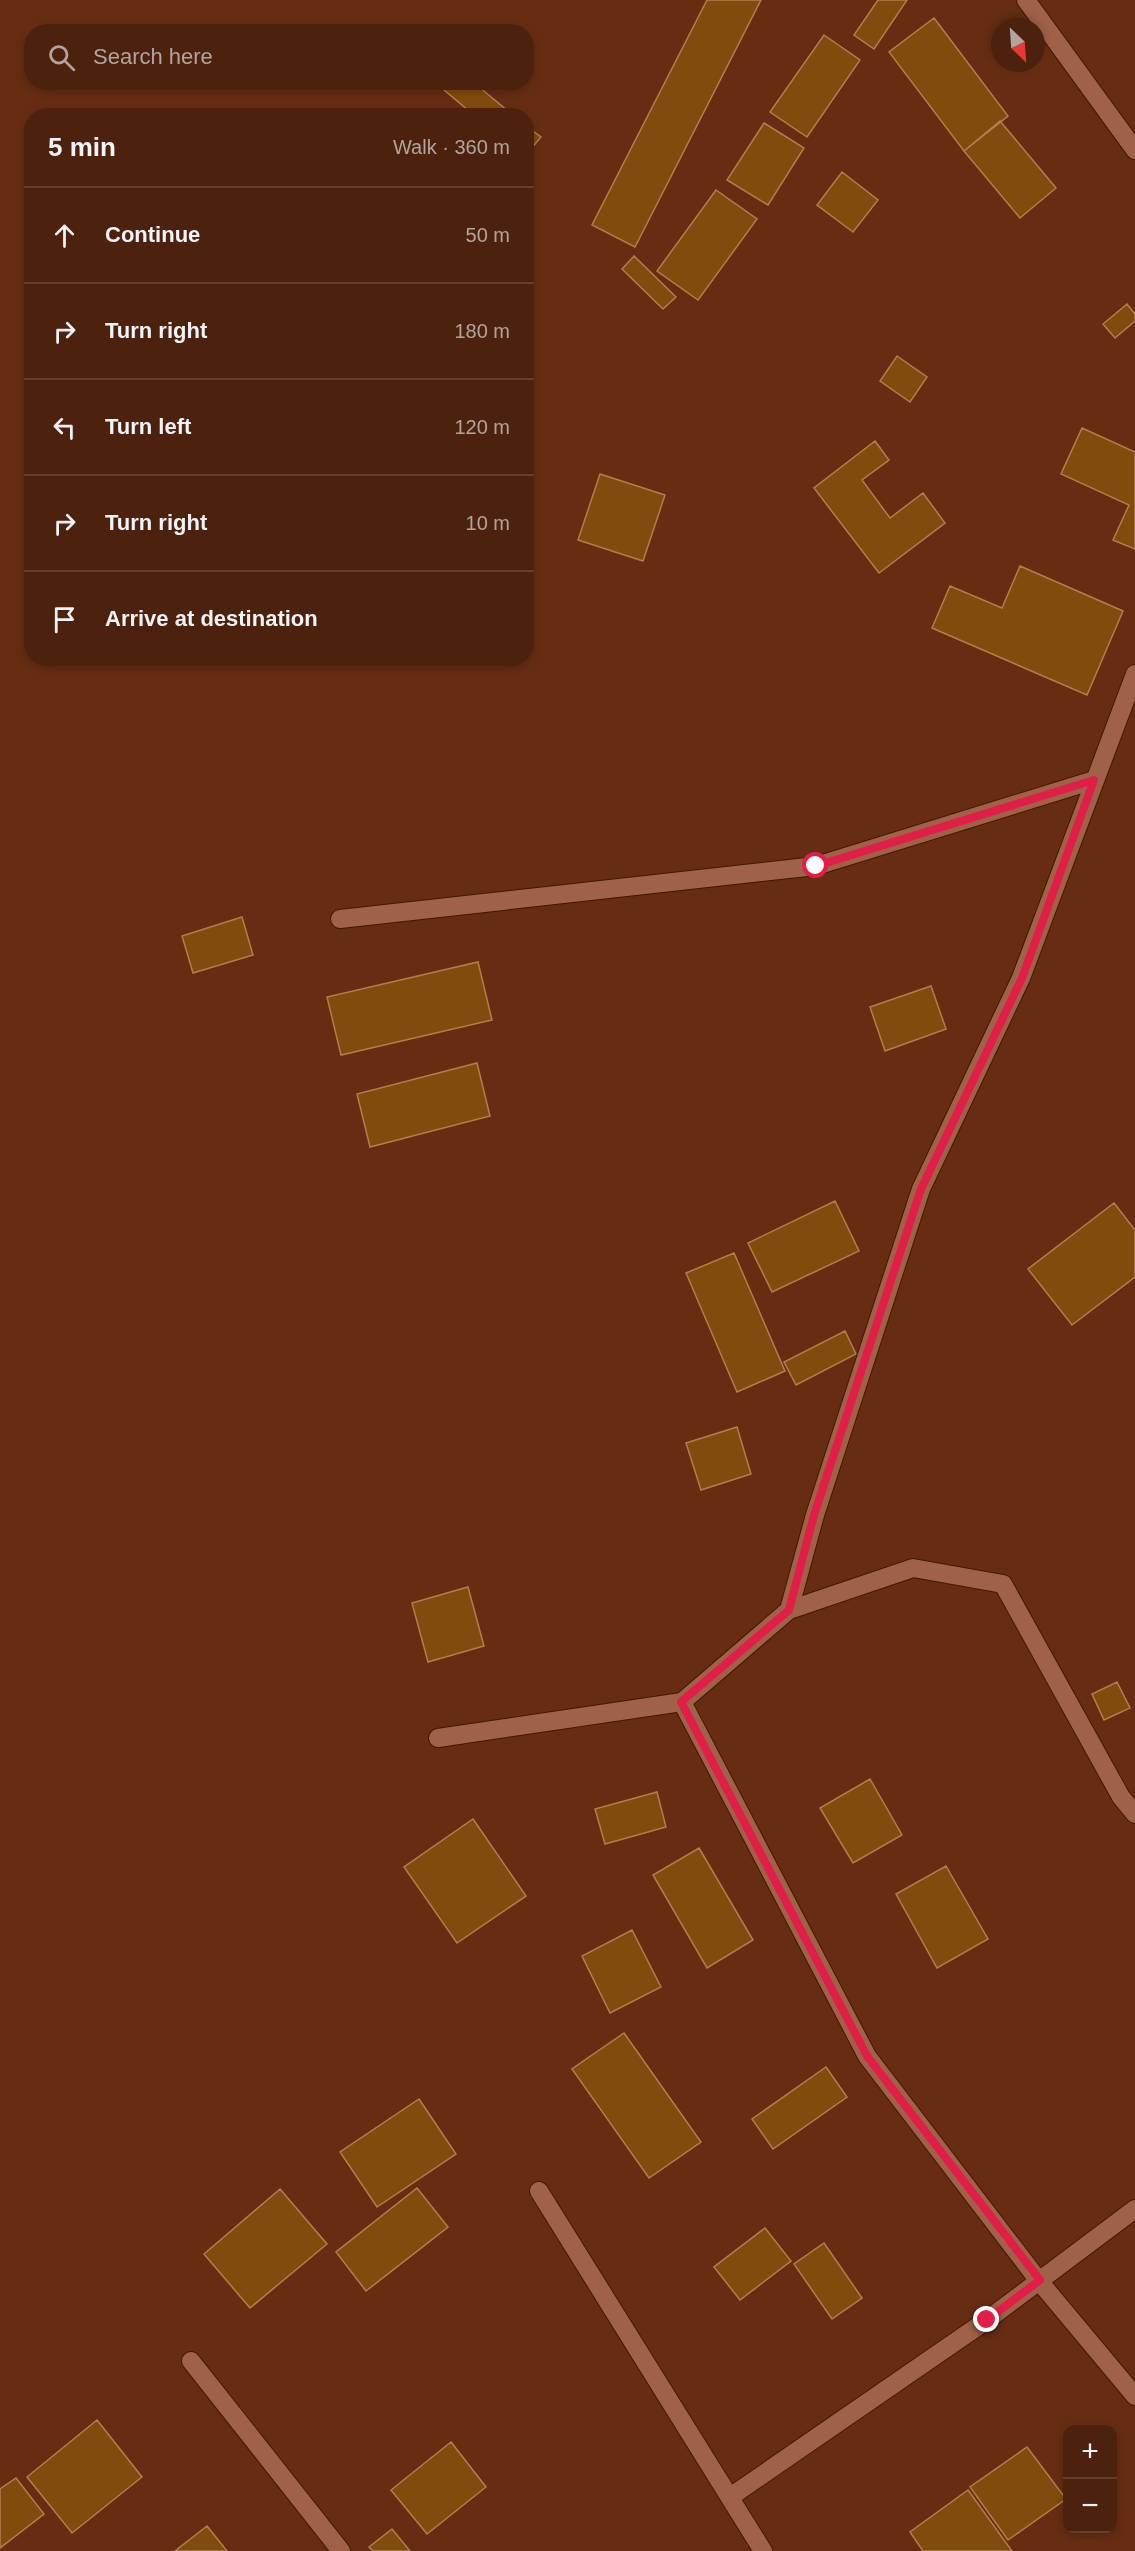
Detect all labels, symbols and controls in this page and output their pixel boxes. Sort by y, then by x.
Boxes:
north arrow [991,18,1045,72]
search box [24,24,534,90]
icon: search [45,41,78,74]
text: Search here [93,44,213,69]
text: 5 min [48,132,116,162]
text: Walk · 360 m [393,136,510,158]
icon: ahead [48,219,81,252]
text: Continue [105,222,200,247]
text: 50 m [466,224,510,246]
icon: right [48,315,81,348]
text: Turn right [105,318,207,343]
text: 180 m [454,320,510,342]
icon: left [48,411,81,444]
text: Turn left [105,414,191,439]
text: 120 m [454,416,510,438]
icon: right [48,507,81,540]
text: Turn right [105,510,207,535]
text: 10 m [466,512,510,534]
icon: arrive [48,603,81,636]
text: Arrive at destination [105,606,318,631]
route start [802,852,828,878]
route end [973,2306,999,2332]
map controls [1063,2425,1117,2533]
button: + [1063,2425,1117,2479]
button: − [1063,2479,1117,2533]

